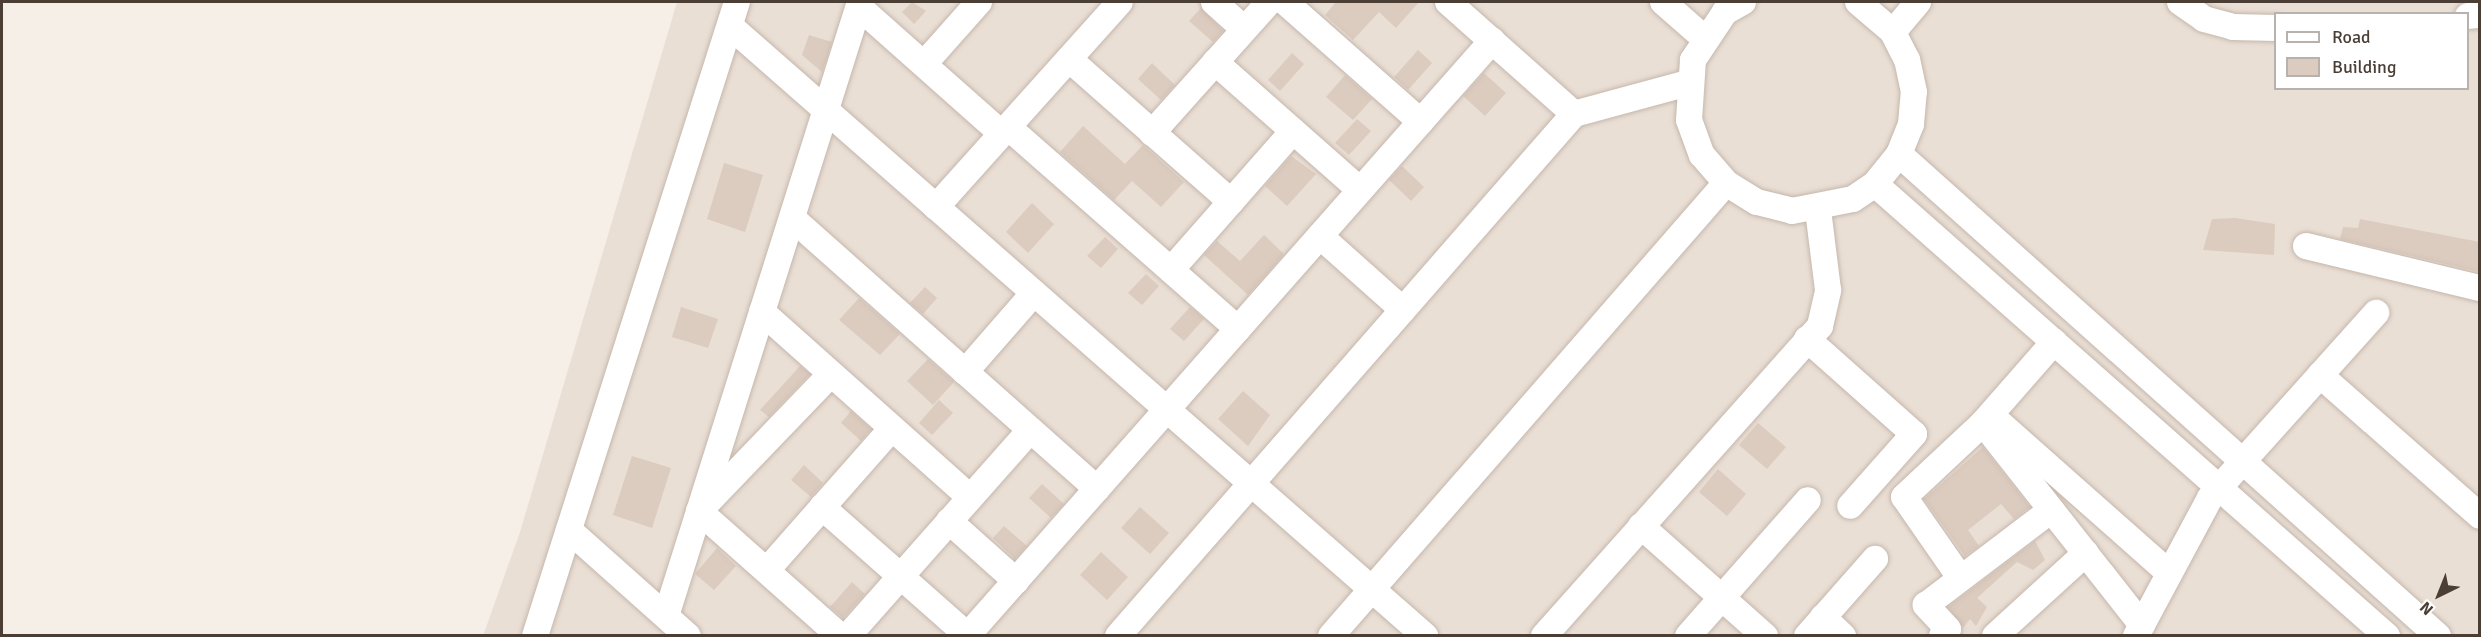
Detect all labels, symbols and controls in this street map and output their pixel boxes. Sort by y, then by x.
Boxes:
legend [2274,12,2469,90]
text: Road [2332,26,2371,48]
text: Building [2332,56,2396,78]
north arrow [2409,565,2469,625]
text: N [2416,597,2438,619]

